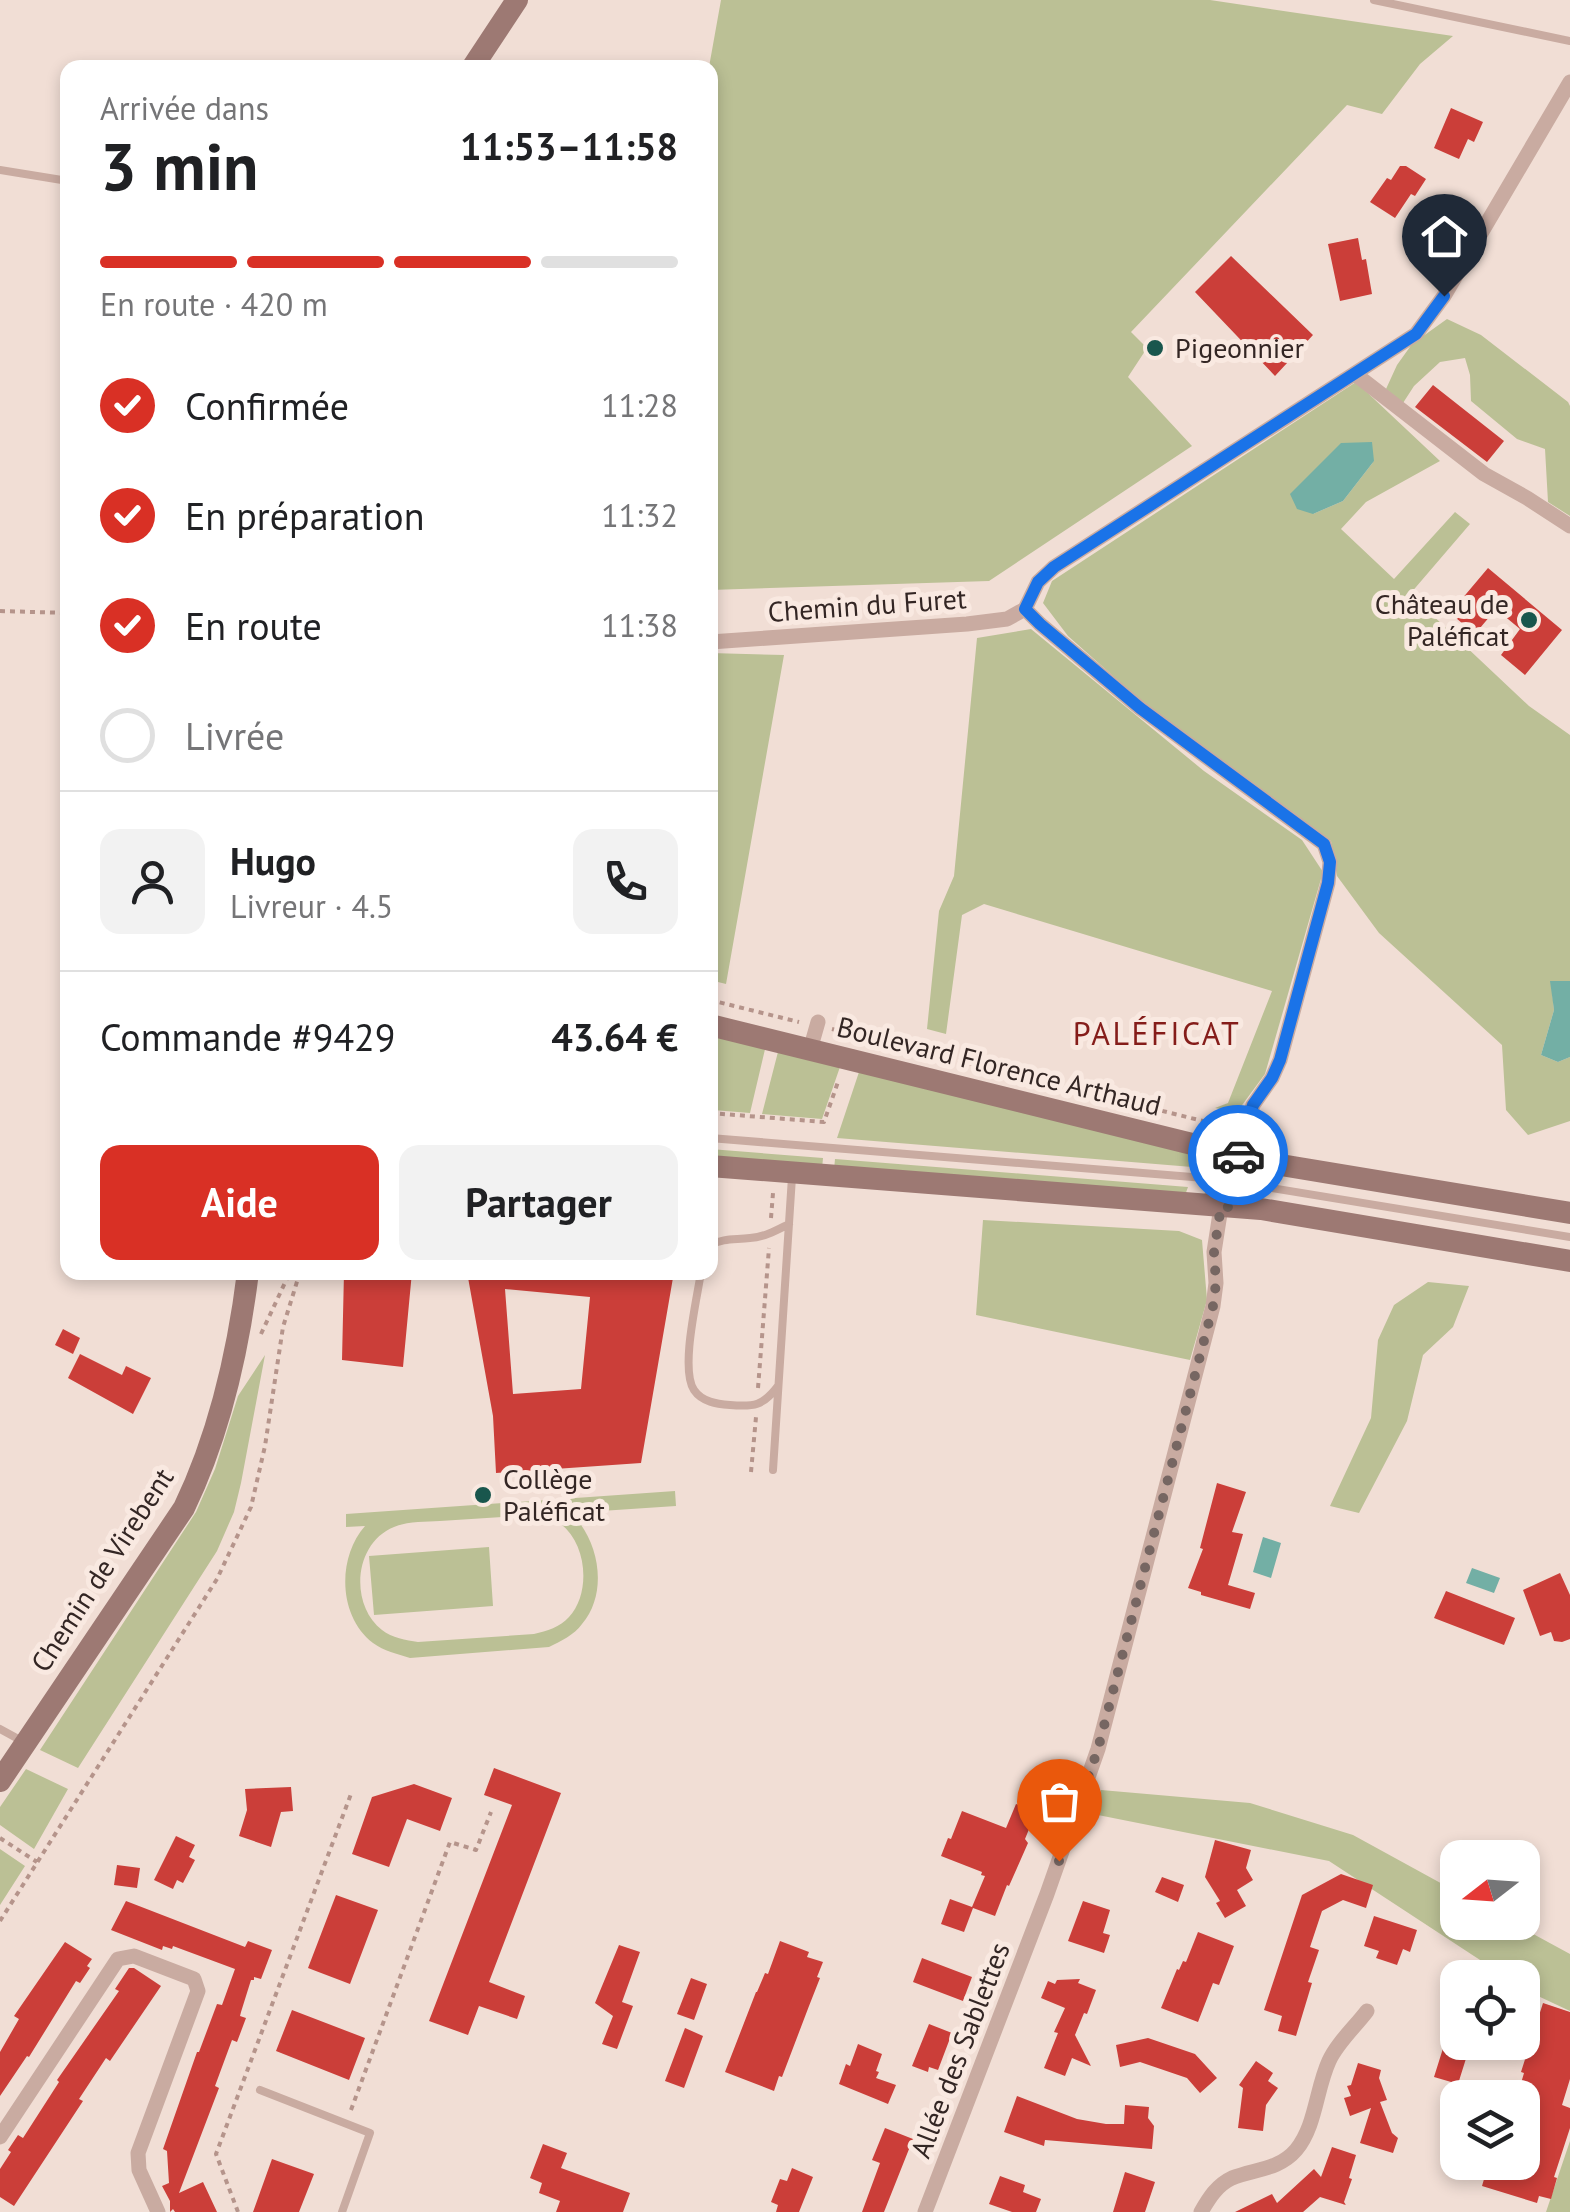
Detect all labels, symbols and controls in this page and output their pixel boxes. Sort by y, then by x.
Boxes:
text: Arrivée dans [100,87,269,129]
text: 11:53–11:58 [460,121,678,170]
text: 3 min [100,124,259,208]
pin [1402,194,1487,297]
icon: home [1417,209,1472,264]
text: En route · 420 m [100,283,328,325]
place label: Pigeonnier [1175,329,1304,366]
marker: Pigeonnier [1144,337,1166,359]
icon: check [100,378,155,433]
text: Confirmée [185,381,349,430]
text: 11:28 [601,384,678,426]
icon: check [100,488,155,543]
text: En préparation [185,491,424,540]
text: 11:32 [601,494,678,536]
street label: Chemin du Furet [766,579,968,630]
place label: Château de Paléficat [1375,585,1510,654]
icon: check [100,598,155,653]
text: En route [185,601,322,650]
text: 11:38 [601,604,678,646]
marker: Château de Paléficat [1518,609,1540,631]
text: Livrée [185,711,284,760]
button: person [100,829,205,934]
button: phone [573,829,678,934]
text: Hugo [230,836,316,885]
text: Livreur · 4.5 [230,885,393,927]
street label: Boulevard Florence Arthaud [833,1007,1165,1124]
text: Commande #9429 [100,1012,396,1061]
text: 43.64 € [551,1012,678,1061]
district label: PALÉFICAT [1073,1012,1241,1054]
courier [1188,1105,1288,1205]
icon: car [1211,1128,1266,1183]
button: Aide [100,1145,379,1260]
button: Partager [399,1145,678,1260]
street label: Chemin de Virebent [22,1460,182,1679]
place label: Collège Paléficat [503,1460,606,1529]
marker: Collège Paléficat [472,1484,494,1506]
pin [1017,1759,1102,1862]
icon: bag [1032,1774,1087,1829]
north arrow [1440,1840,1540,1940]
map controls [1440,1840,1540,2180]
street label: Allée des Sablettes [901,1937,1018,2163]
button: locate [1440,1960,1540,2060]
button: layers [1440,2080,1540,2180]

